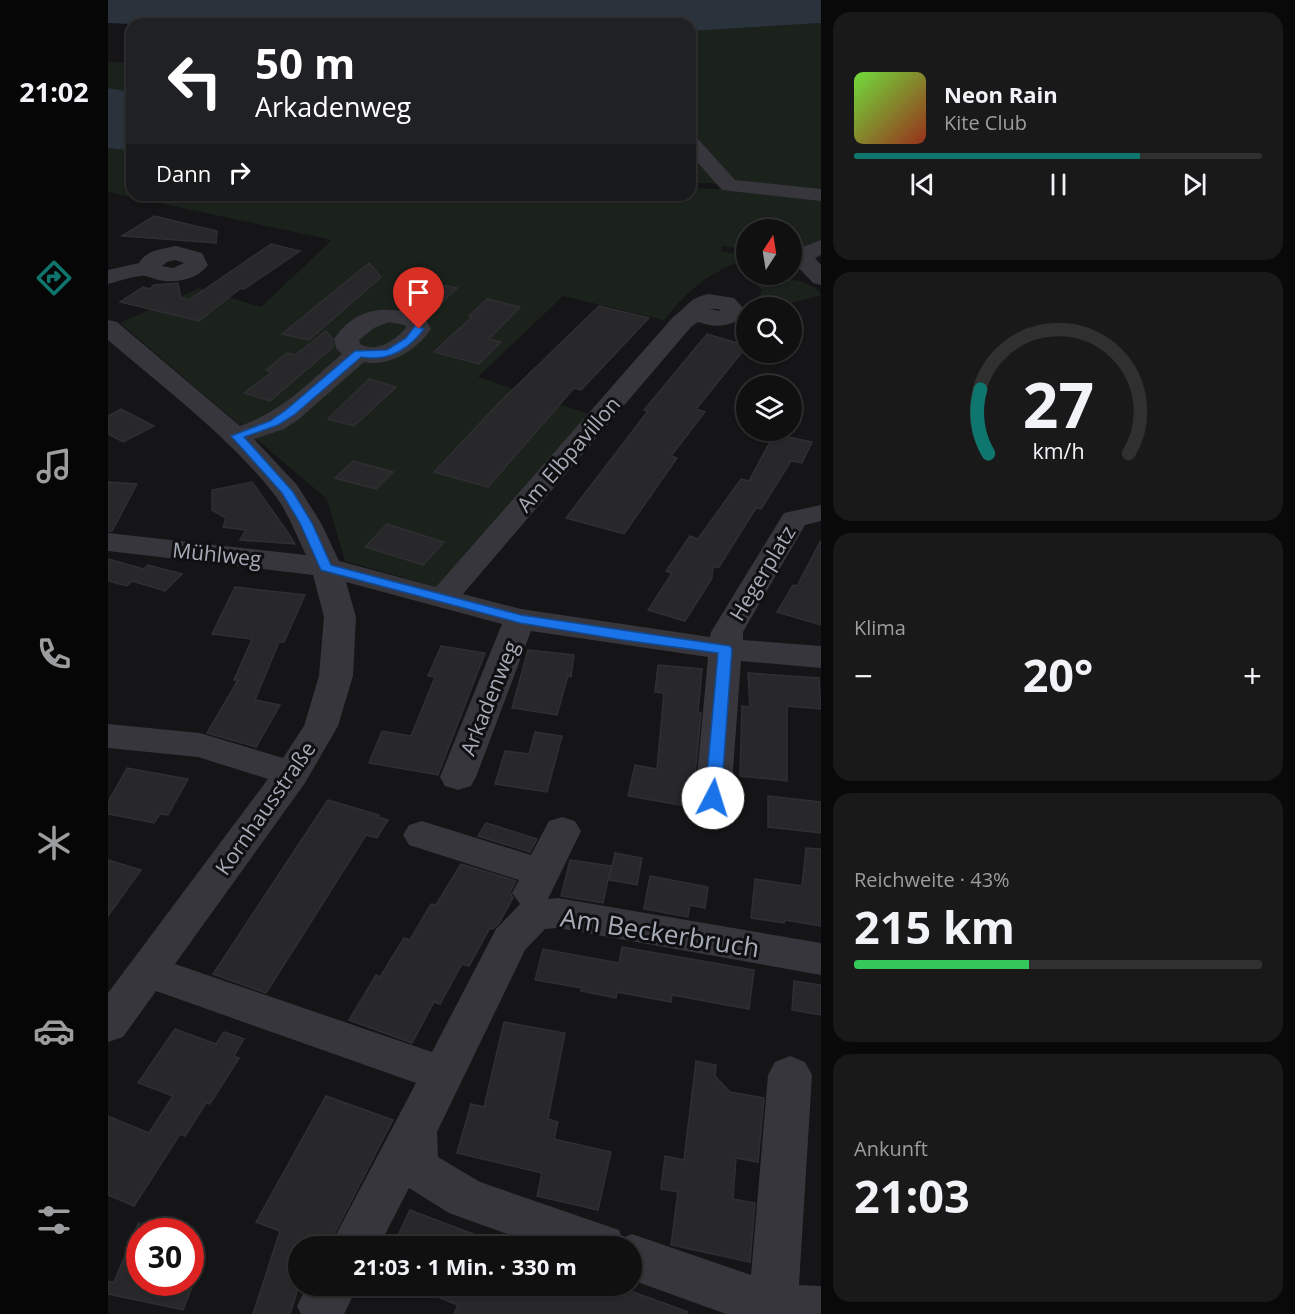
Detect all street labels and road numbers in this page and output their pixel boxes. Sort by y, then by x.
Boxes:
street label: Am Elbpavillon [510,390,626,518]
street label: Hegerplatz [723,520,801,626]
street label: Mühlweg [171,535,263,573]
street label: Arkadenweg [453,636,525,760]
street label: Kornhausstraße [209,736,321,880]
street label: Am Beckerbruch [558,899,762,965]

